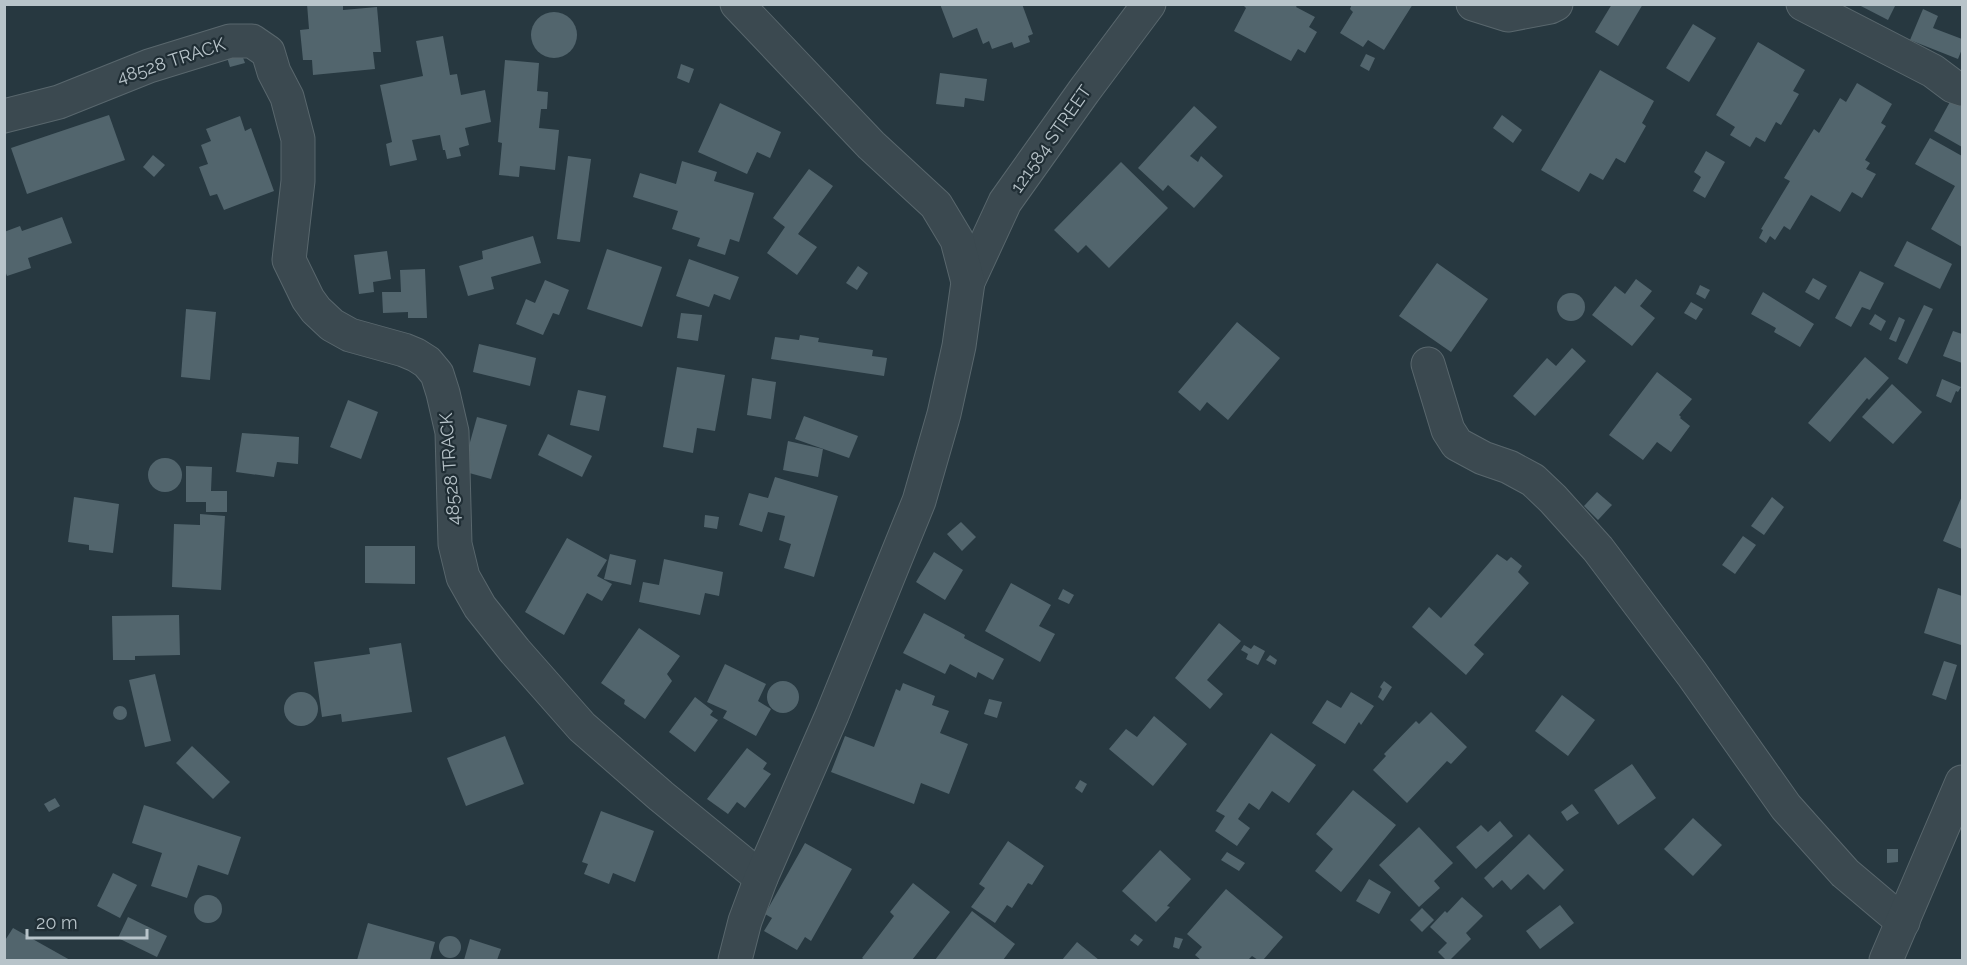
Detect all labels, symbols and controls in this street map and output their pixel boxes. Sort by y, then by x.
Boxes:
street label: 48528 TRACK [114,33,228,88]
street label: 121584 STREET [1006,81,1095,196]
street label: 48528 TRACK [435,412,464,526]
scale bar [27,902,147,940]
text: 20 m [36,912,78,933]

